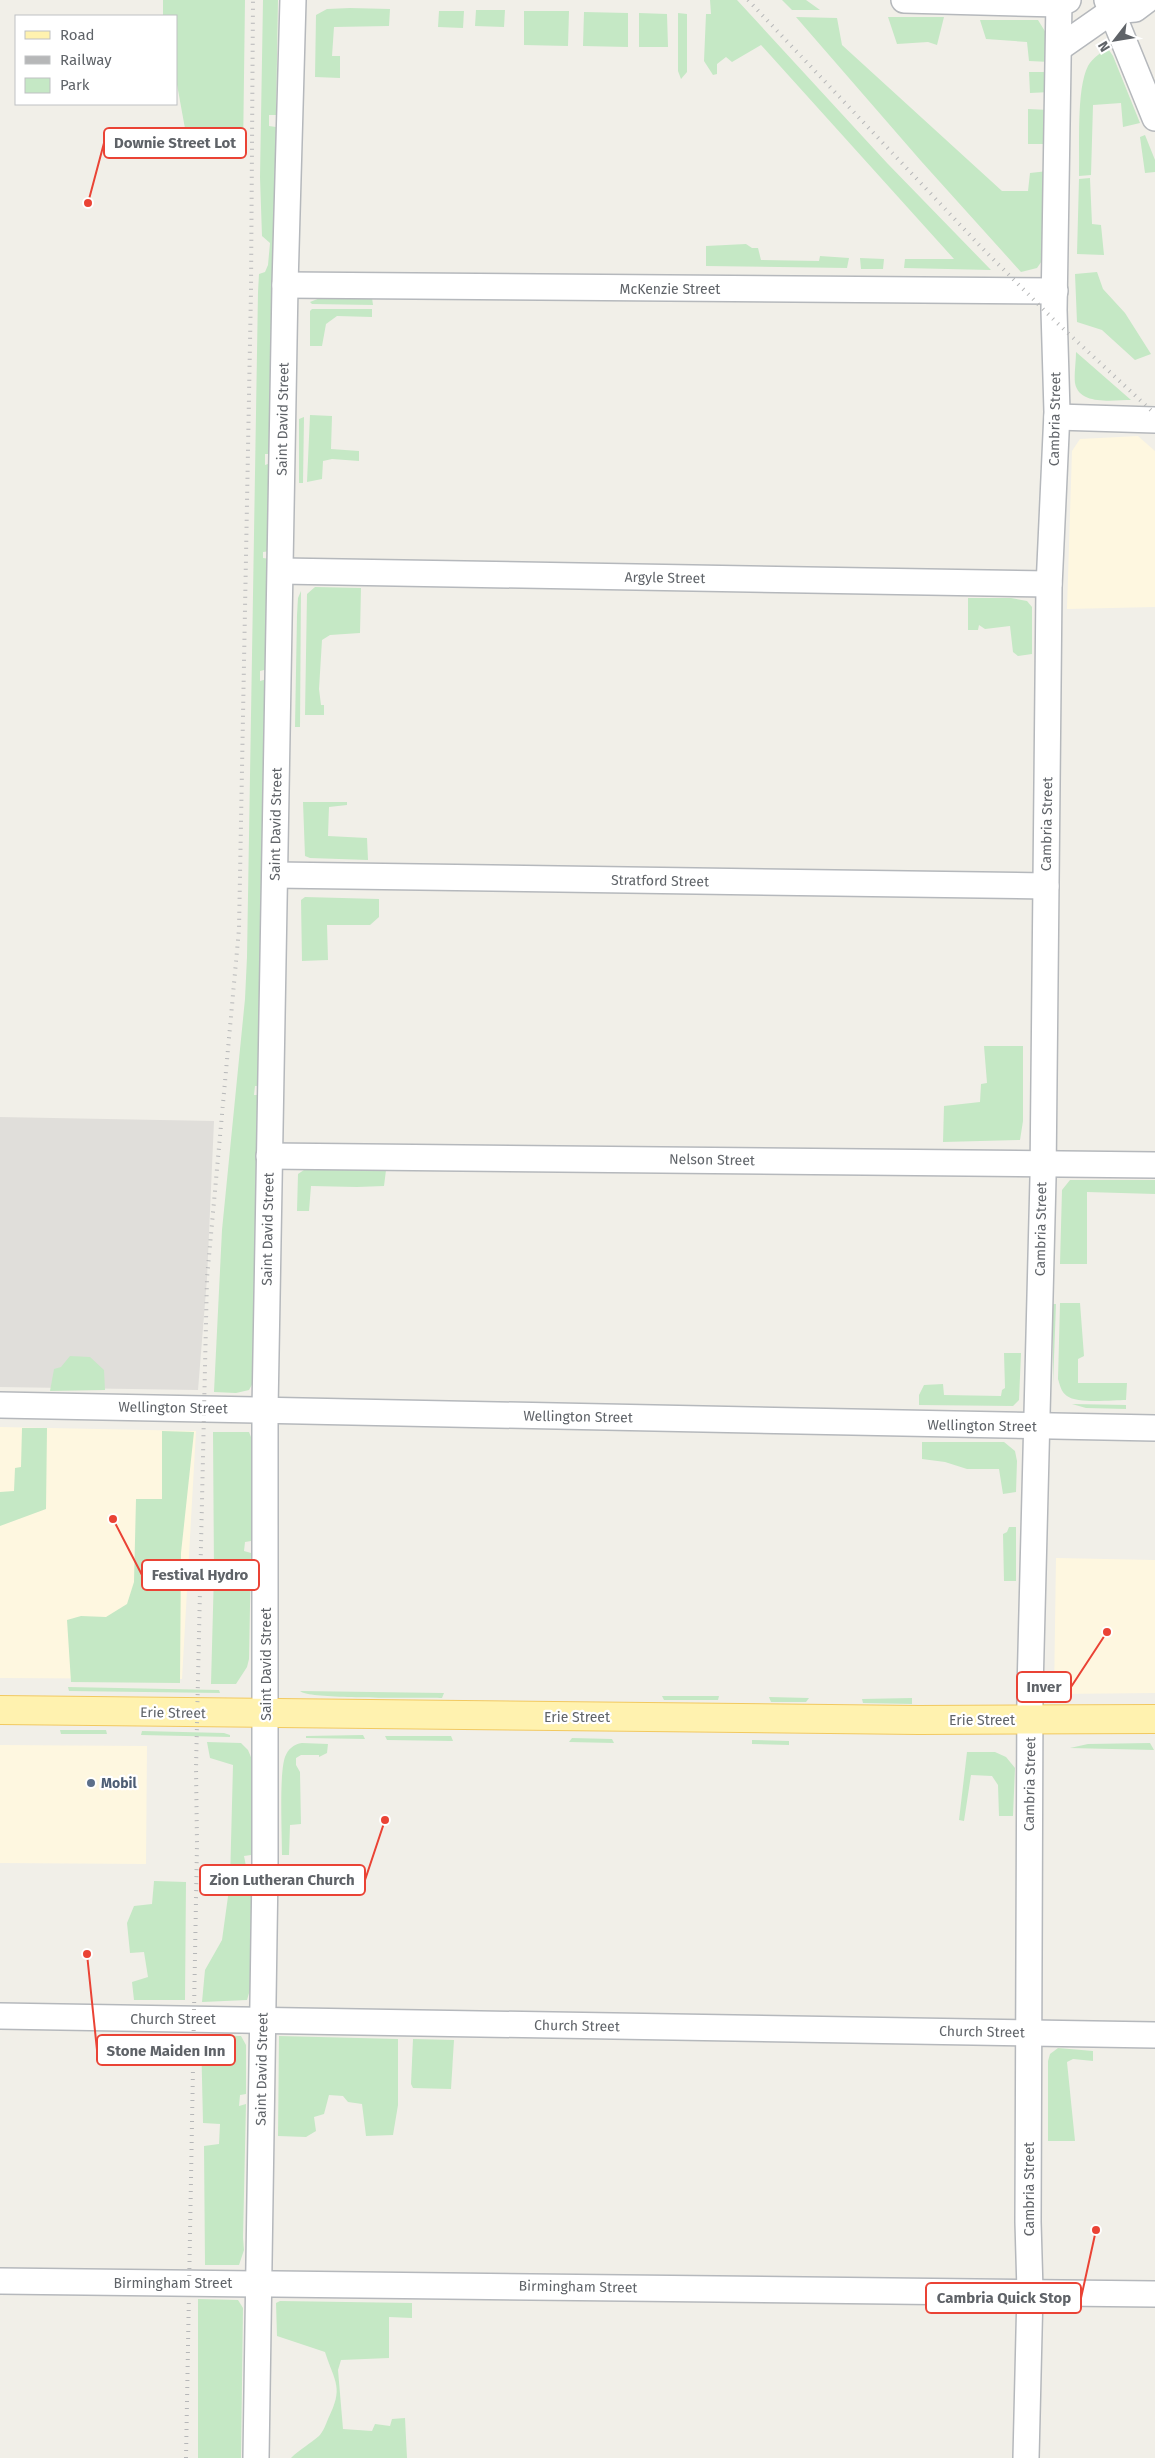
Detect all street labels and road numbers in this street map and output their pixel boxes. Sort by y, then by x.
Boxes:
street label: McKenzie Street [620,281,721,298]
street label: Saint David Street [274,361,293,476]
street label: Cambria Street [1046,371,1064,466]
street label: Argyle Street [624,569,706,587]
street label: Saint David Street [267,766,286,881]
street label: Cambria Street [1038,776,1056,871]
street label: Stratford Street [611,872,710,890]
street label: Nelson Street [669,1151,756,1169]
street label: Saint David Street [259,1171,278,1286]
street label: Cambria Street [1032,1181,1050,1276]
street label: Wellington Street [118,1399,229,1417]
street label: Wellington Street [523,1408,634,1426]
street label: Wellington Street [927,1417,1038,1435]
street label: Saint David Street [258,1606,275,1721]
street label: Erie Street [140,1704,207,1722]
street label: Erie Street [544,1709,611,1726]
street label: Erie Street [949,1712,1016,1729]
street label: Cambria Street [1021,1736,1039,1831]
street label: Church Street [130,2011,217,2028]
street label: Saint David Street [253,2011,272,2126]
street label: Church Street [534,2017,621,2035]
street label: Church Street [939,2023,1026,2041]
street label: Cambria Street [1021,2141,1038,2236]
street label: Birmingham Street [114,2275,233,2292]
street label: Birmingham Street [518,2277,638,2297]

